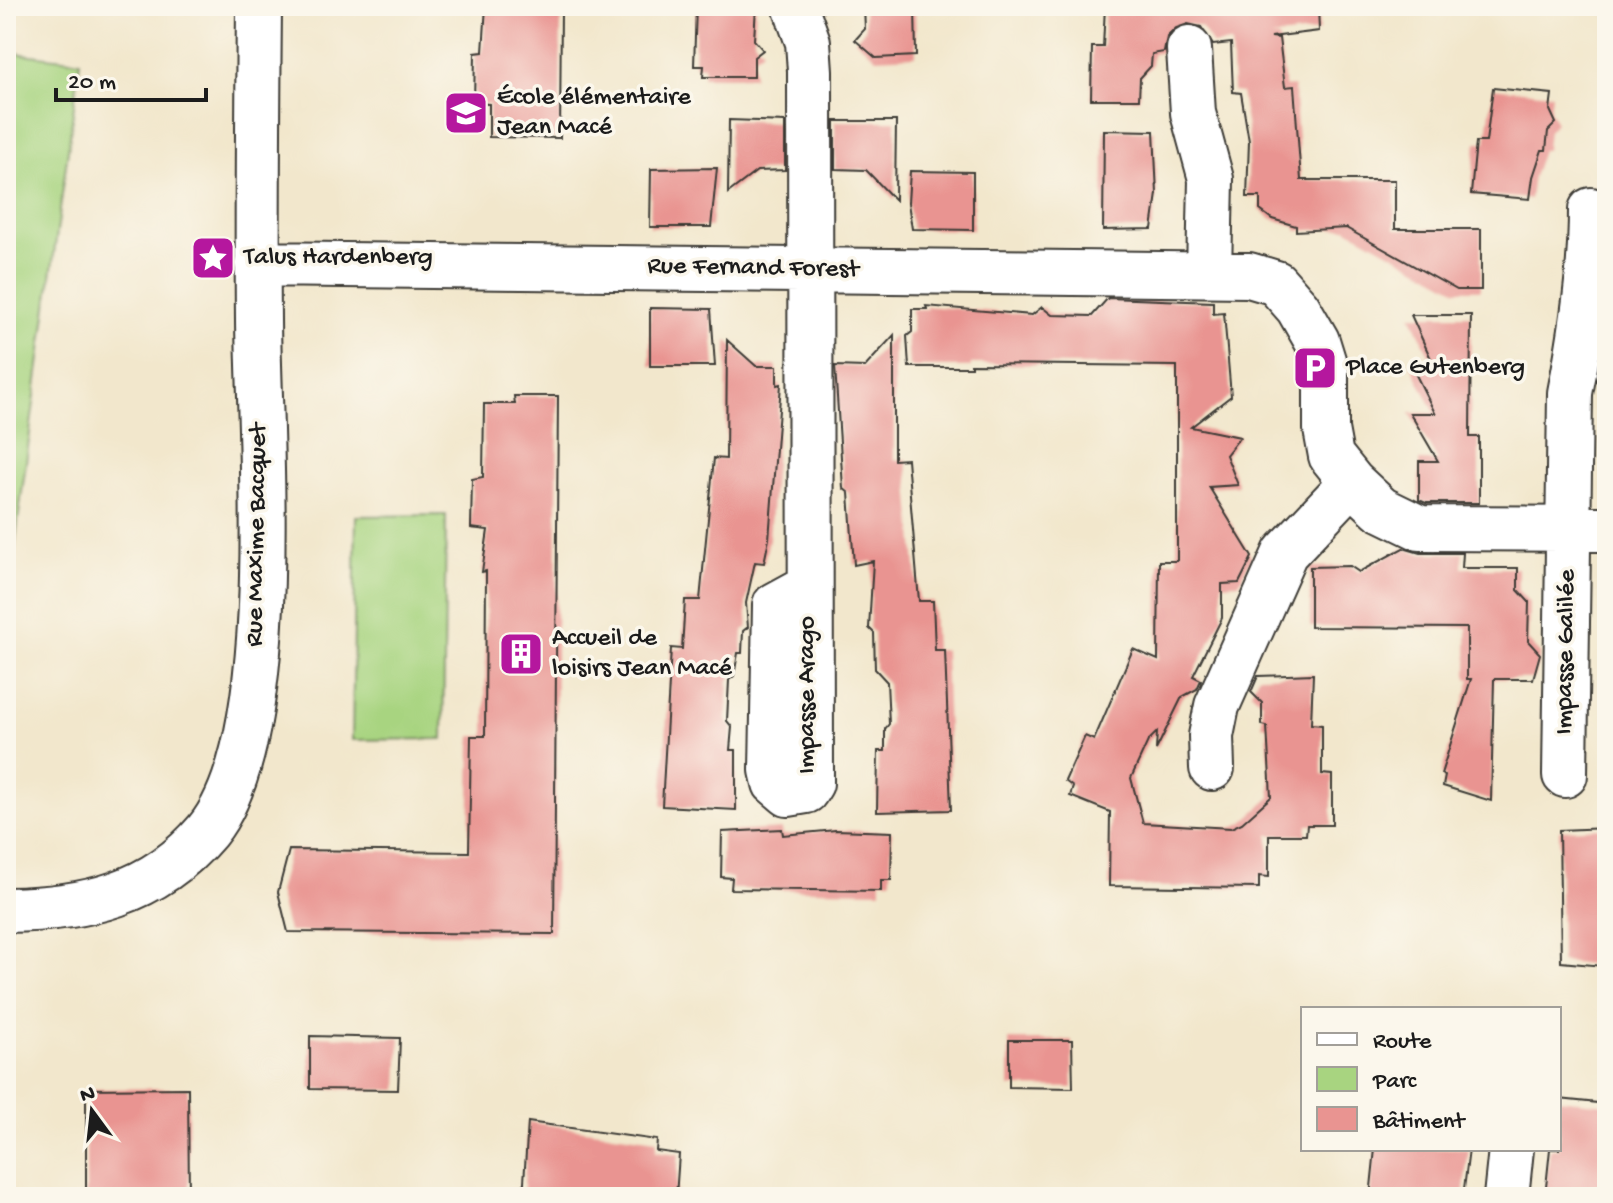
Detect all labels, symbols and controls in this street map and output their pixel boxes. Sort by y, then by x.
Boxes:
scale bar [56,52,206,102]
text: 20 m [68,69,116,98]
place label: École élémentaire Jean Macé [497,83,692,144]
school or university icon: École élémentaire Jean Macé [442,89,490,137]
place icon: Talus Hardenberg [189,234,237,282]
place label: Talus Hardenberg [242,243,433,274]
street label: Rue Fernand Forest [647,252,861,286]
parking icon: Place Gutenberg [1291,344,1339,392]
place label: Place Gutenberg [1345,353,1525,384]
street label: Rue Maxime Bacquet [241,421,275,647]
street label: Impasse Galilée [1550,568,1584,735]
street label: Impasse Arago [793,616,824,774]
place label: Accueil de loisirs Jean Macé [552,624,732,685]
building icon: Accueil de loisirs Jean Macé [497,630,545,678]
legend [1301,1007,1561,1151]
text: Route [1373,1028,1432,1057]
text: Parc [1372,1068,1417,1097]
north arrow [52,1071,132,1151]
text: N [78,1081,98,1110]
text: Bâtiment [1372,1108,1466,1137]

